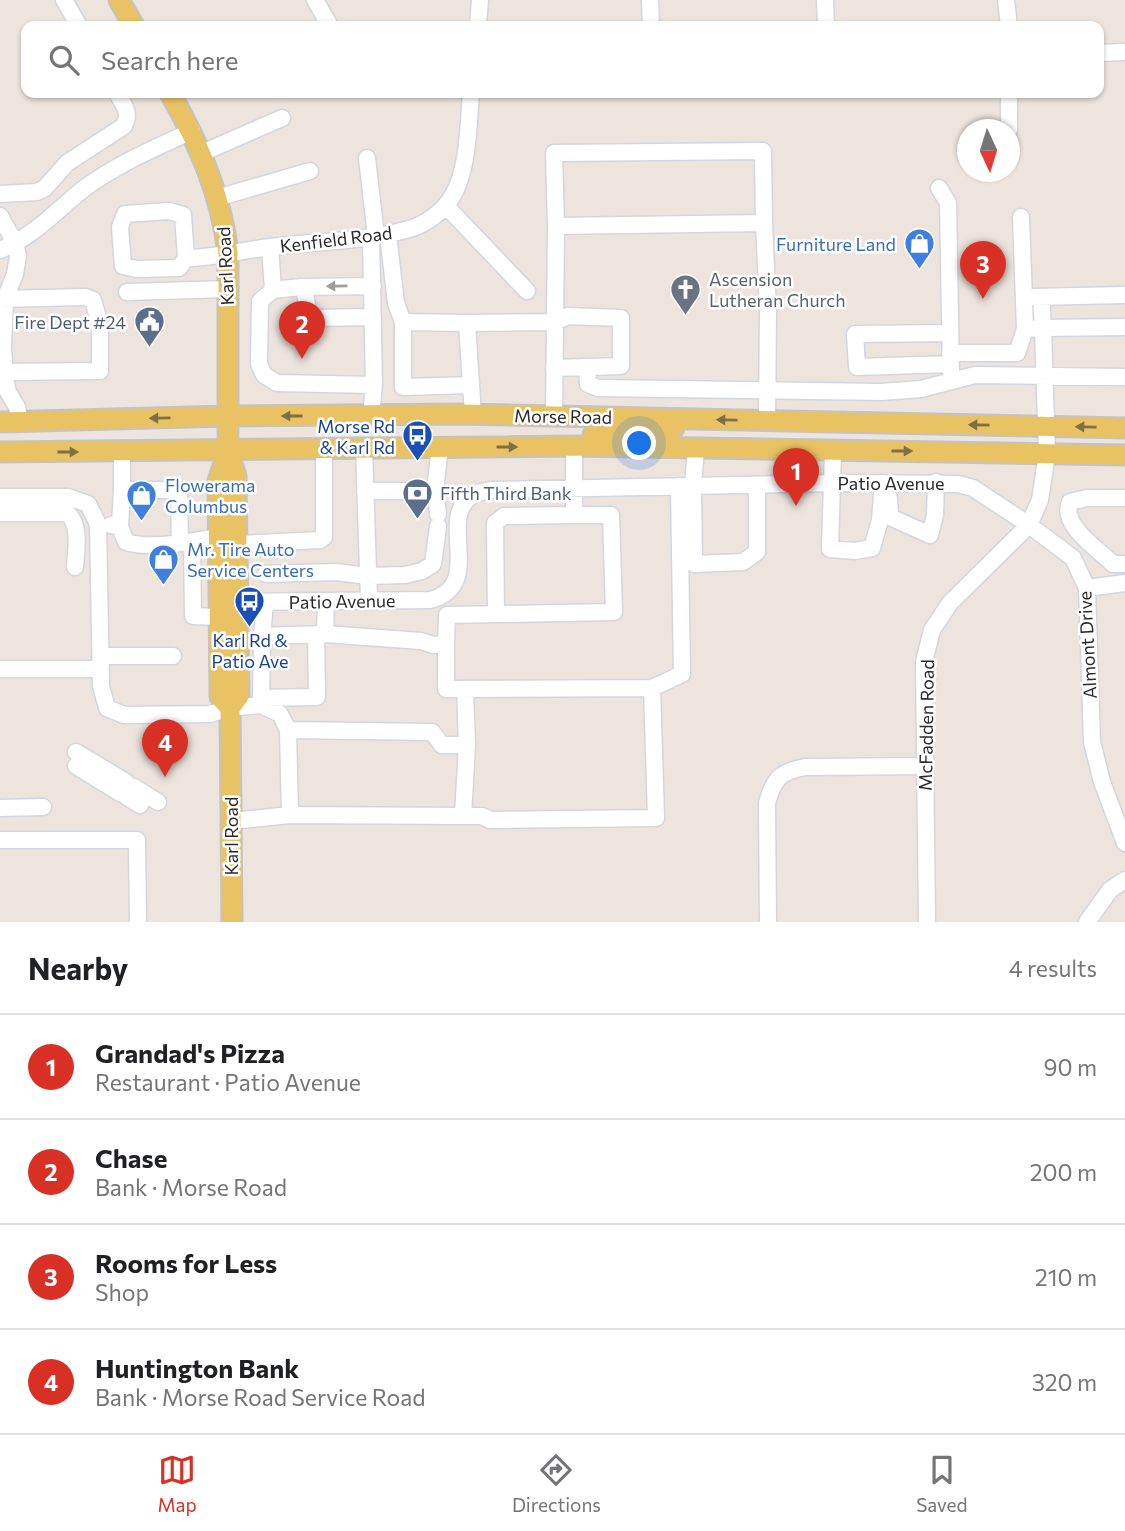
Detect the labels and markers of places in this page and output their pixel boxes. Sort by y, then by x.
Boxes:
shop icon: Furniture Land [902,227,936,271]
place label: Furniture Land [776,233,896,255]
pin: 3 [960,241,1006,299]
place label: Ascension Lutheran Church [709,268,846,311]
church icon: Ascension Lutheran Church [669,272,703,316]
pin: 2 [279,301,325,359]
public building icon: Fire Dept #24 [132,305,166,349]
place label: Fire Dept #24 [14,311,126,333]
place label: Morse Rd & Karl Rd [317,415,395,458]
bus stop icon: Morse Rd & Karl Rd [401,419,435,463]
pin: 1 [773,448,819,506]
place label: Flowerama Columbus [165,474,255,517]
bank icon: Fifth Third Bank [400,476,434,520]
shop icon: Flowerama Columbus [125,478,159,522]
place label: Fifth Third Bank [440,482,572,504]
place label: Mr. Tire Auto Service Centers [187,538,314,581]
shop icon: Mr. Tire Auto Service Centers [147,542,181,586]
bus stop icon: Karl Rd & Patio Ave [233,585,267,629]
place label: Karl Rd & Patio Ave [211,629,289,672]
pin: 4 [142,719,188,777]

